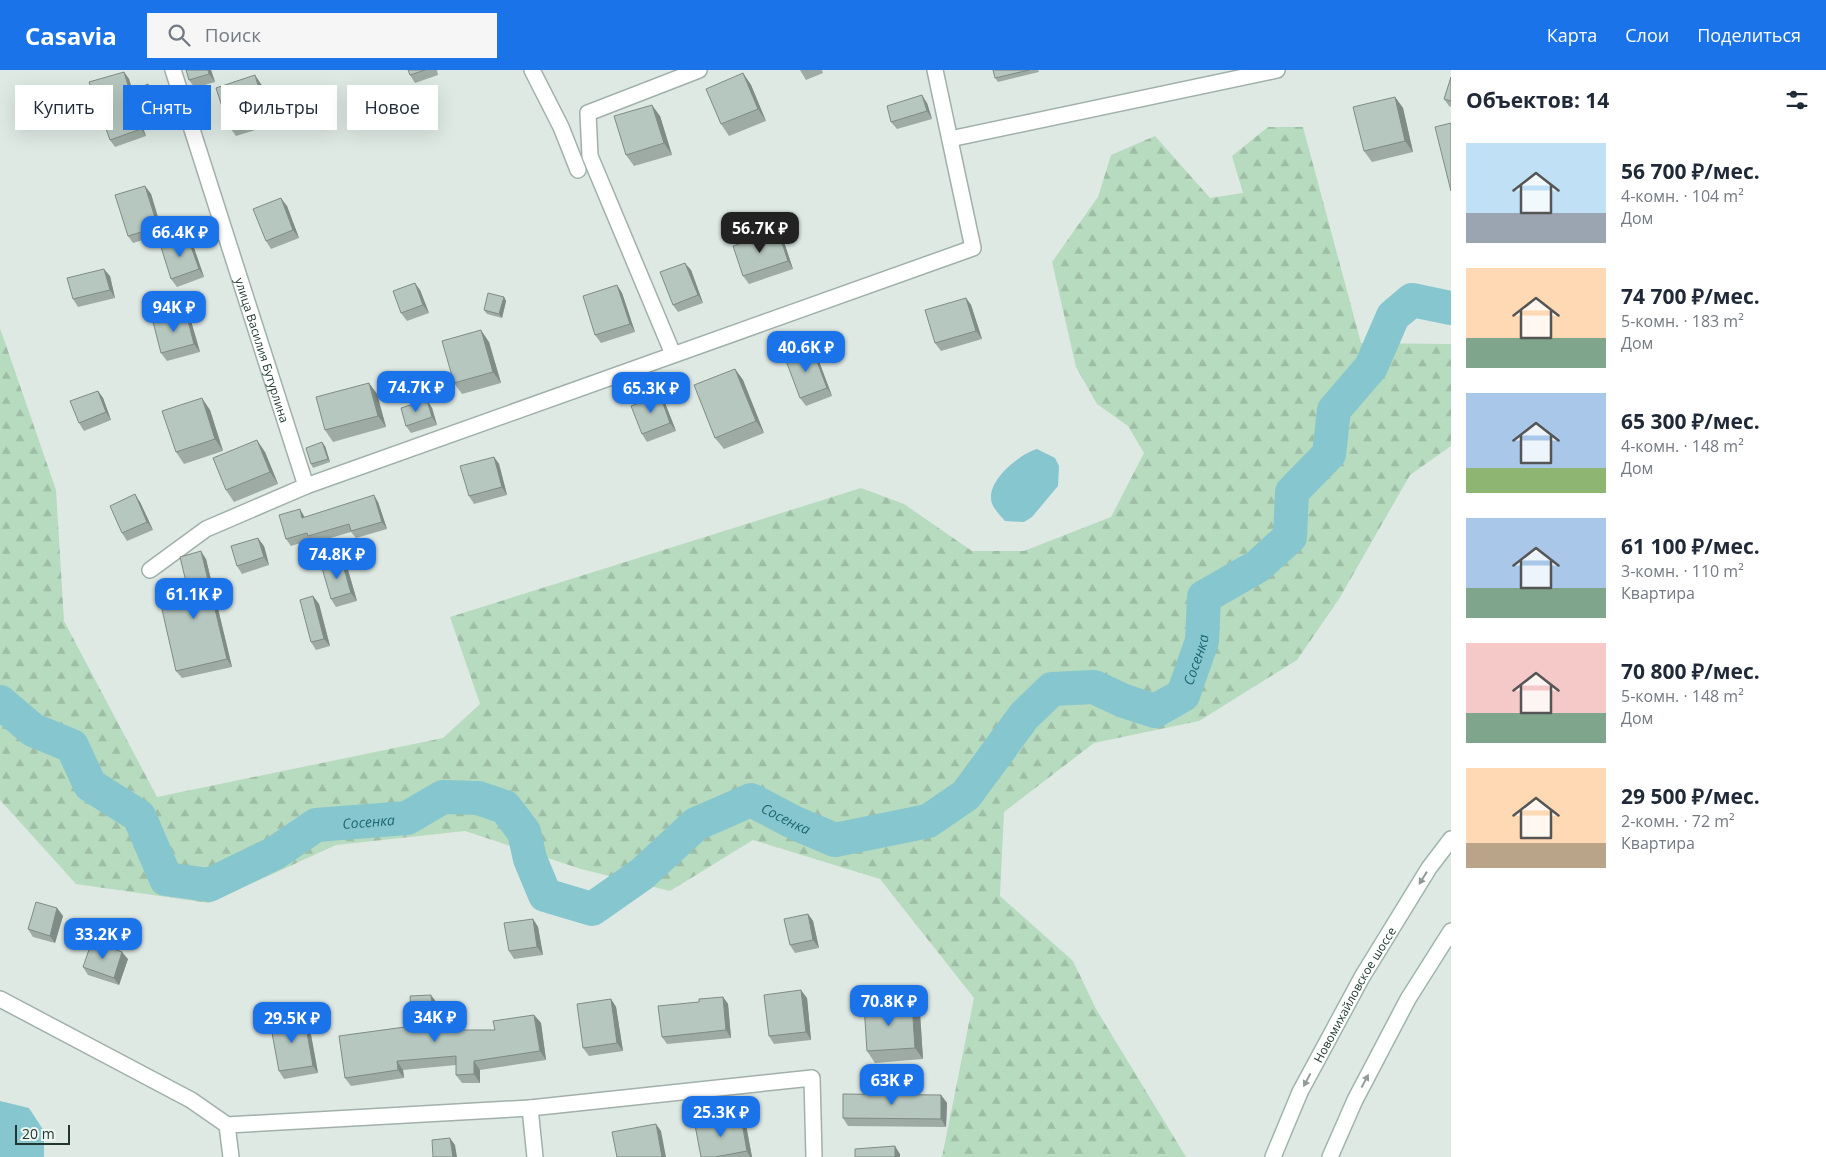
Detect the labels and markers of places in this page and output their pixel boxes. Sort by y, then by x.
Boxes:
pin: 56.7K ₽ [714,212,806,254]
pin: 66.4K ₽ [134,216,226,258]
pin: 94K ₽ [139,290,209,333]
pin: 40.6K ₽ [760,330,852,373]
pin: 74.7K ₽ [370,370,462,413]
pin: 65.3K ₽ [605,372,697,414]
pin: 74.8K ₽ [291,538,383,580]
pin: 61.1K ₽ [148,578,240,620]
pin: 33.2K ₽ [57,918,149,960]
pin: 70.8K ₽ [843,984,935,1027]
pin: 34K ₽ [400,1000,470,1043]
pin: 29.5K ₽ [246,1002,338,1044]
pin: 63K ₽ [857,1064,927,1106]
pin: 25.3K ₽ [675,1096,767,1138]

